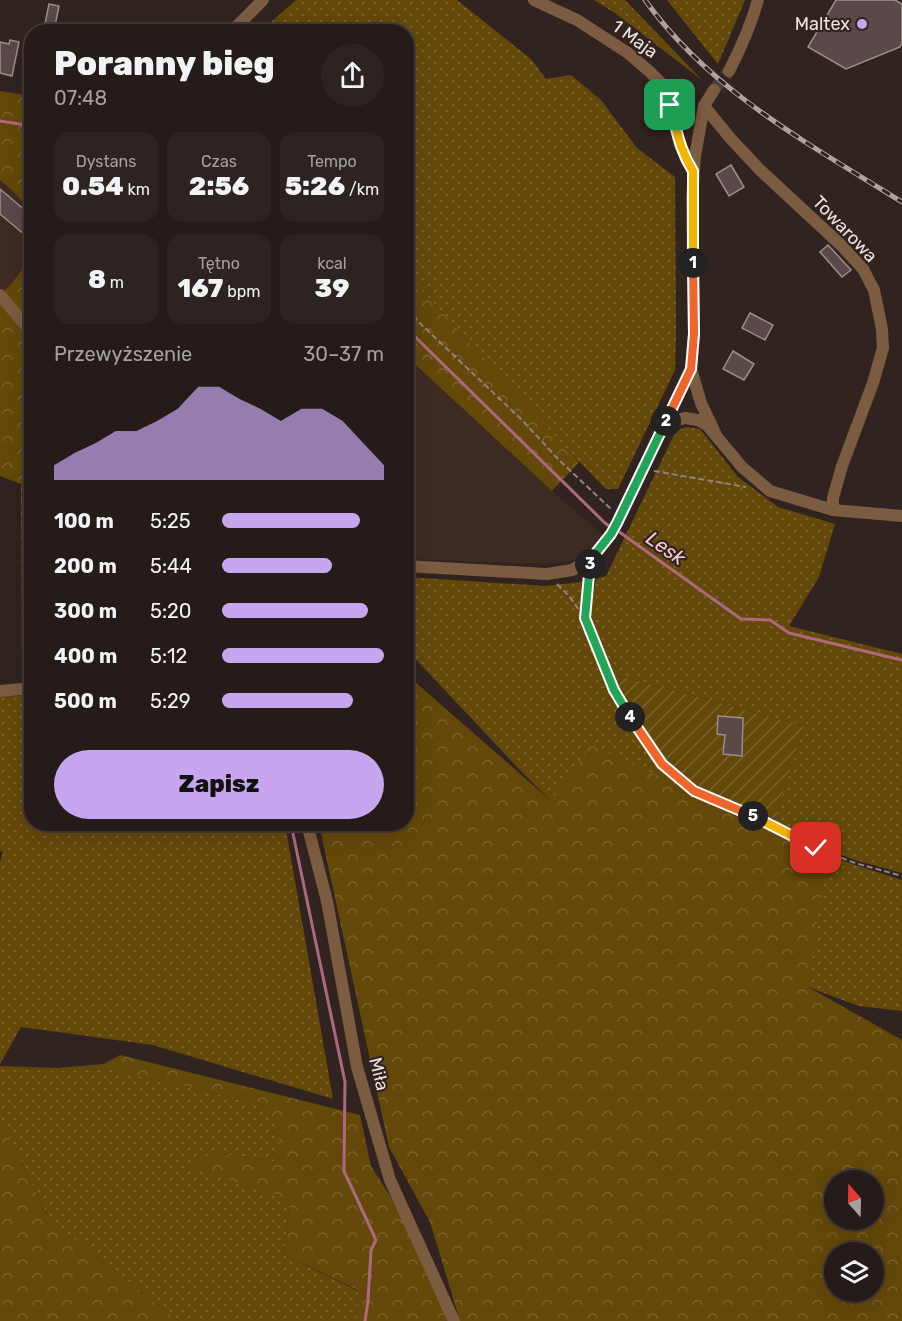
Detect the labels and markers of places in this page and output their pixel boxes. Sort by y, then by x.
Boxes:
place label: Maltex [795,13,850,35]
marker: Maltex [855,17,869,31]
pin [644,79,695,130]
pin: 1 [678,248,708,278]
pin: 2 [651,406,681,436]
pin: 3 [575,549,605,579]
pin: 4 [615,702,645,732]
pin: 5 [738,801,768,831]
pin [790,822,841,873]

